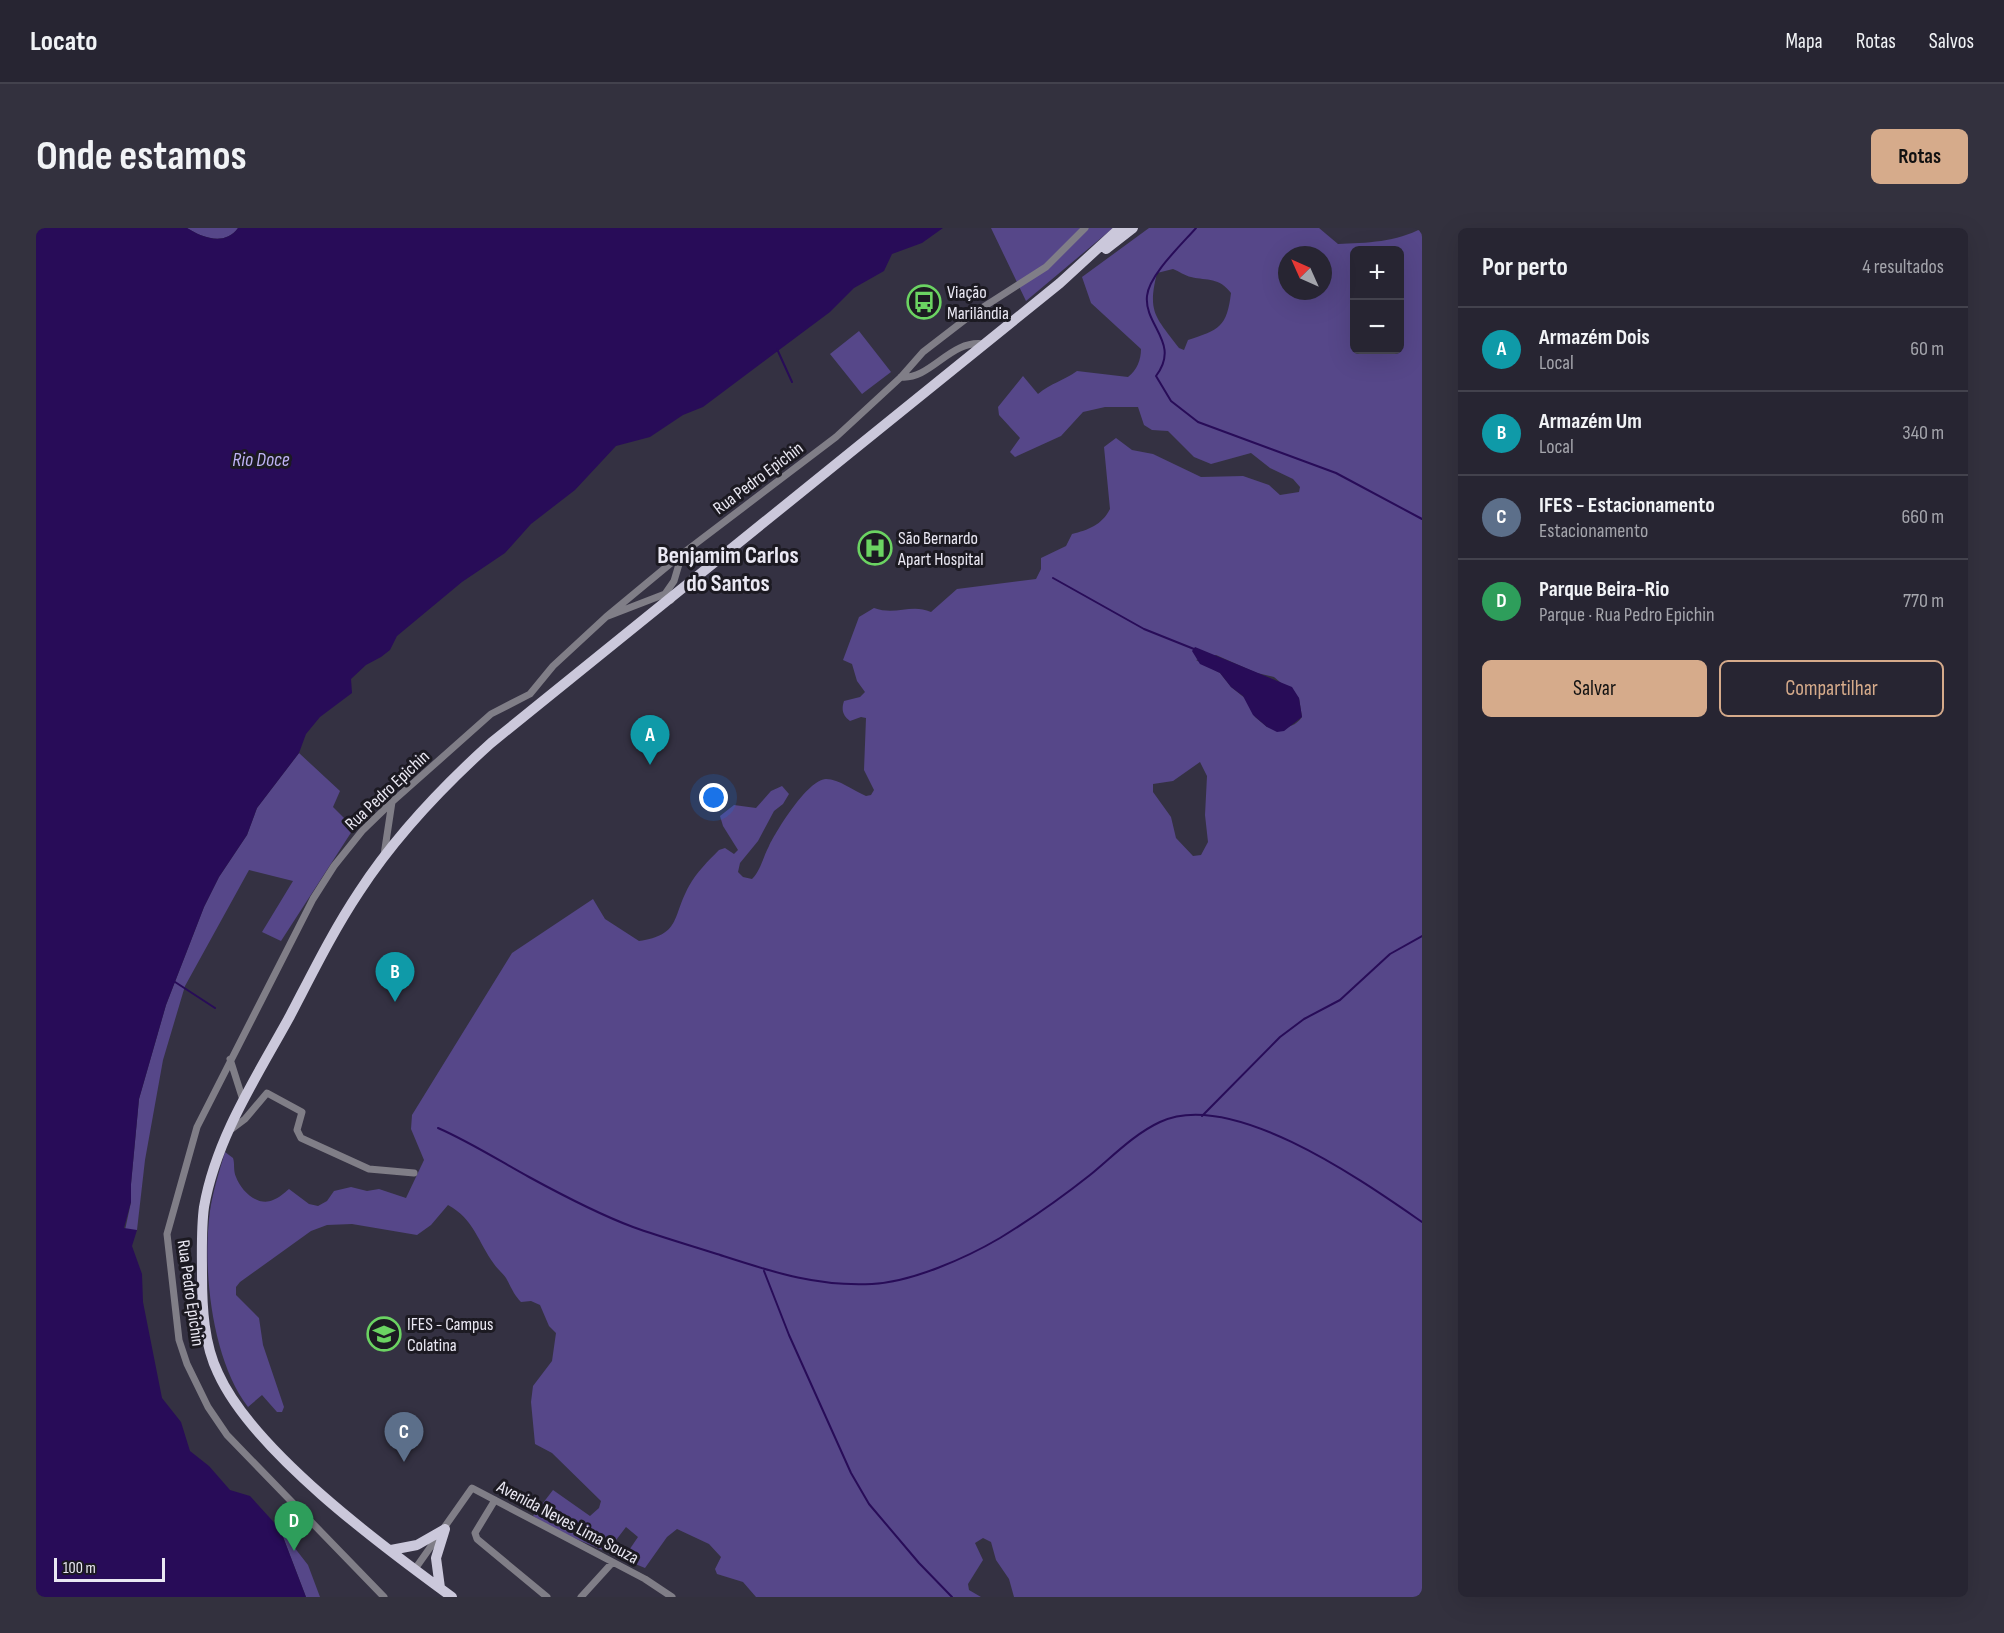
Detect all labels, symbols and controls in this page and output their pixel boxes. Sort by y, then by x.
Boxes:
text: Locato [30,25,97,58]
text: Mapa [1785,29,1823,54]
text: Rotas [1856,29,1896,54]
text: Salvos [1929,29,1974,54]
button: Rotas [1871,129,1968,184]
text: Onde estamos [36,131,247,182]
north arrow [1278,246,1332,300]
map controls [1350,246,1404,354]
button: + [1350,246,1404,300]
text: Por perto [1482,252,1568,283]
text: 4 resultados [1862,255,1944,279]
place label: Viação Marilândia [947,282,1009,324]
bus stop icon: Viação Marilândia [906,284,942,320]
button: − [1350,300,1404,354]
text: Armazém Dois [1539,324,1650,351]
text: A [1497,337,1506,361]
text: 60 m [1910,337,1944,361]
text: Local [1539,351,1574,375]
text: Armazém Um [1539,408,1642,435]
text: B [1497,421,1506,445]
text: 340 m [1902,421,1944,445]
text: Local [1539,435,1574,459]
street label: Rua Pedro Epichin [709,438,807,519]
water label: Rio Doce [232,448,290,472]
text: IFES - Estacionamento [1539,492,1715,519]
text: C [1496,505,1507,529]
text: 660 m [1902,505,1944,529]
text: Estacionamento [1539,519,1648,543]
place label: São Bernardo Apart Hospital [897,528,984,570]
hospital icon: São Bernardo Apart Hospital [857,530,893,566]
district label: Benjamim Carlos do Santos [657,541,799,598]
text: Parque Beira-Rio [1539,576,1669,603]
text: D [1496,589,1507,613]
text: 770 m [1903,589,1944,613]
text: Parque · Rua Pedro Epichin [1539,603,1715,627]
button: Salvar [1482,660,1707,717]
button: Compartilhar [1719,660,1944,717]
pin: A [630,716,670,765]
street label: Rua Pedro Epichin [341,746,434,835]
your location [699,783,728,812]
pin: B [376,952,414,1002]
street label: Rua Pedro Epichin [173,1238,208,1348]
place label: IFES - Campus Colatina [407,1314,494,1356]
school or university icon: IFES - Campus Colatina [366,1316,402,1352]
pin: C [384,1412,424,1462]
street label: Avenida Neves Lima Souza [493,1476,642,1569]
pin: D [274,1502,314,1551]
scale bar [54,1555,165,1582]
text: 100 m [63,1559,96,1578]

